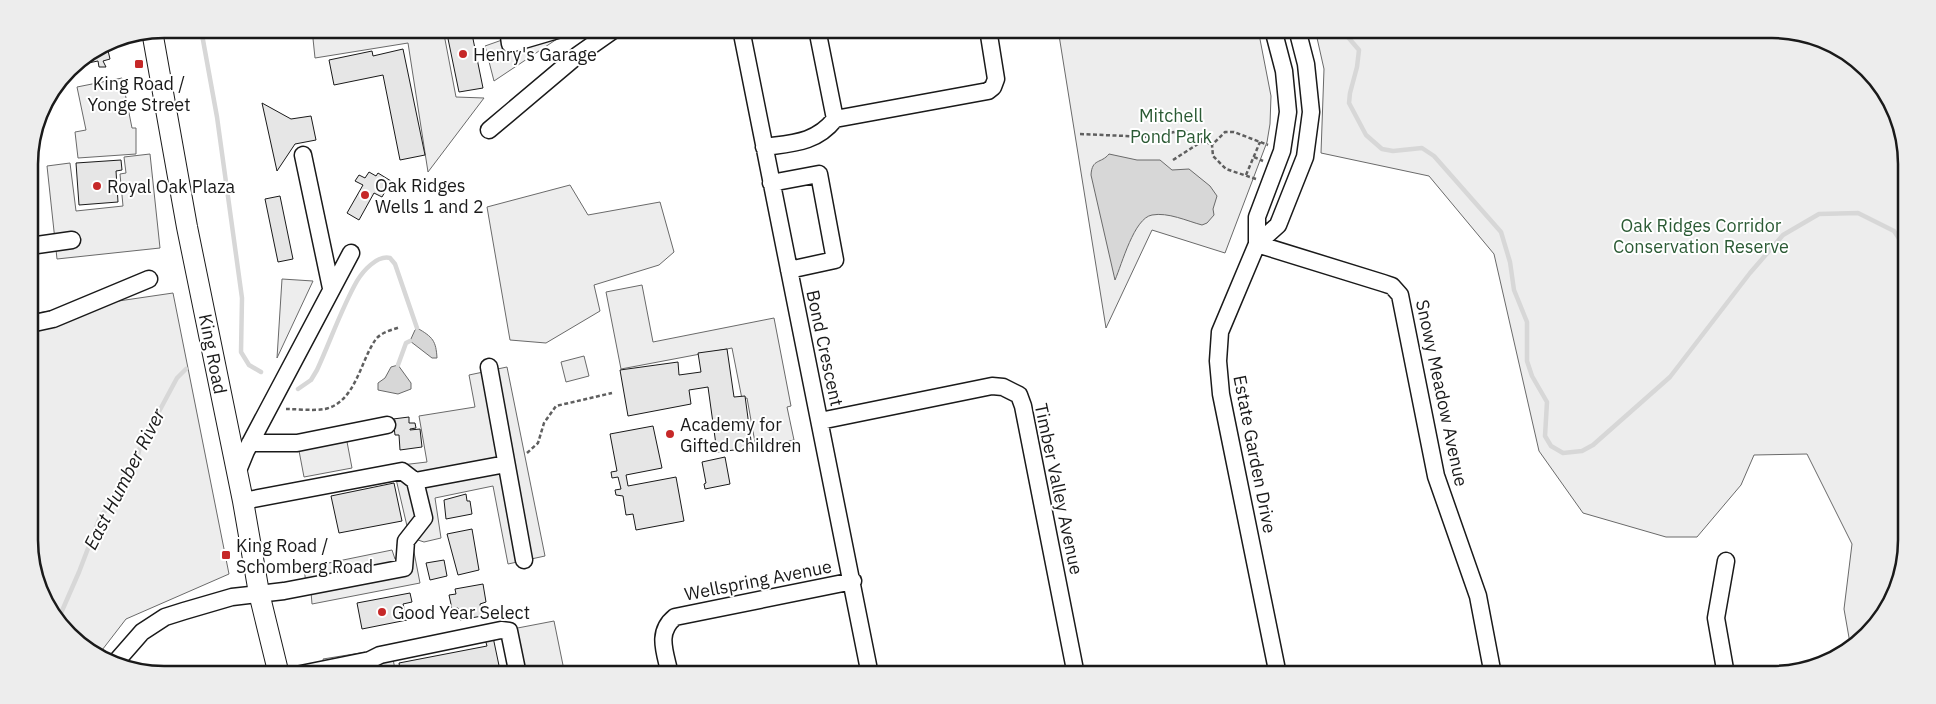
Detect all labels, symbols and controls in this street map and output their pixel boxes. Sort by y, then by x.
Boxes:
place label: Henry's Garage [473,43,597,66]
marker: Henry's Garage [457,48,469,60]
marker: King Road / Yonge Street [133,58,145,70]
place label: King Road / Yonge Street [88,72,190,116]
park label: Mitchell Pond Park [1130,104,1212,148]
place label: Oak Ridges Wells 1 and 2 [375,174,484,218]
place label: Royal Oak Plaza [107,175,236,198]
marker: Royal Oak Plaza [91,180,103,192]
marker: Oak Ridges Wells 1 and 2 [359,189,371,201]
park label: Oak Ridges Corridor Conservation Reserve [1613,214,1789,258]
street label: Bond Crescent [801,288,849,408]
street label: Snowy Meadow Avenue [1411,297,1473,489]
street label: King Road [194,312,232,396]
street label: Estate Garden Drive [1228,373,1282,535]
street label: Timber Valley Avenue [1030,401,1088,577]
water label: East Humber River [78,403,170,554]
place label: Academy for Gifted Children [680,413,802,457]
marker: Academy for Gifted Children [664,428,676,440]
place label: King Road / Schomberg Road [236,534,373,578]
marker: King Road / Schomberg Road [220,549,232,561]
street label: Wellspring Avenue [682,554,834,606]
place label: Good Year Select [392,601,530,624]
marker: Good Year Select [376,606,388,618]

